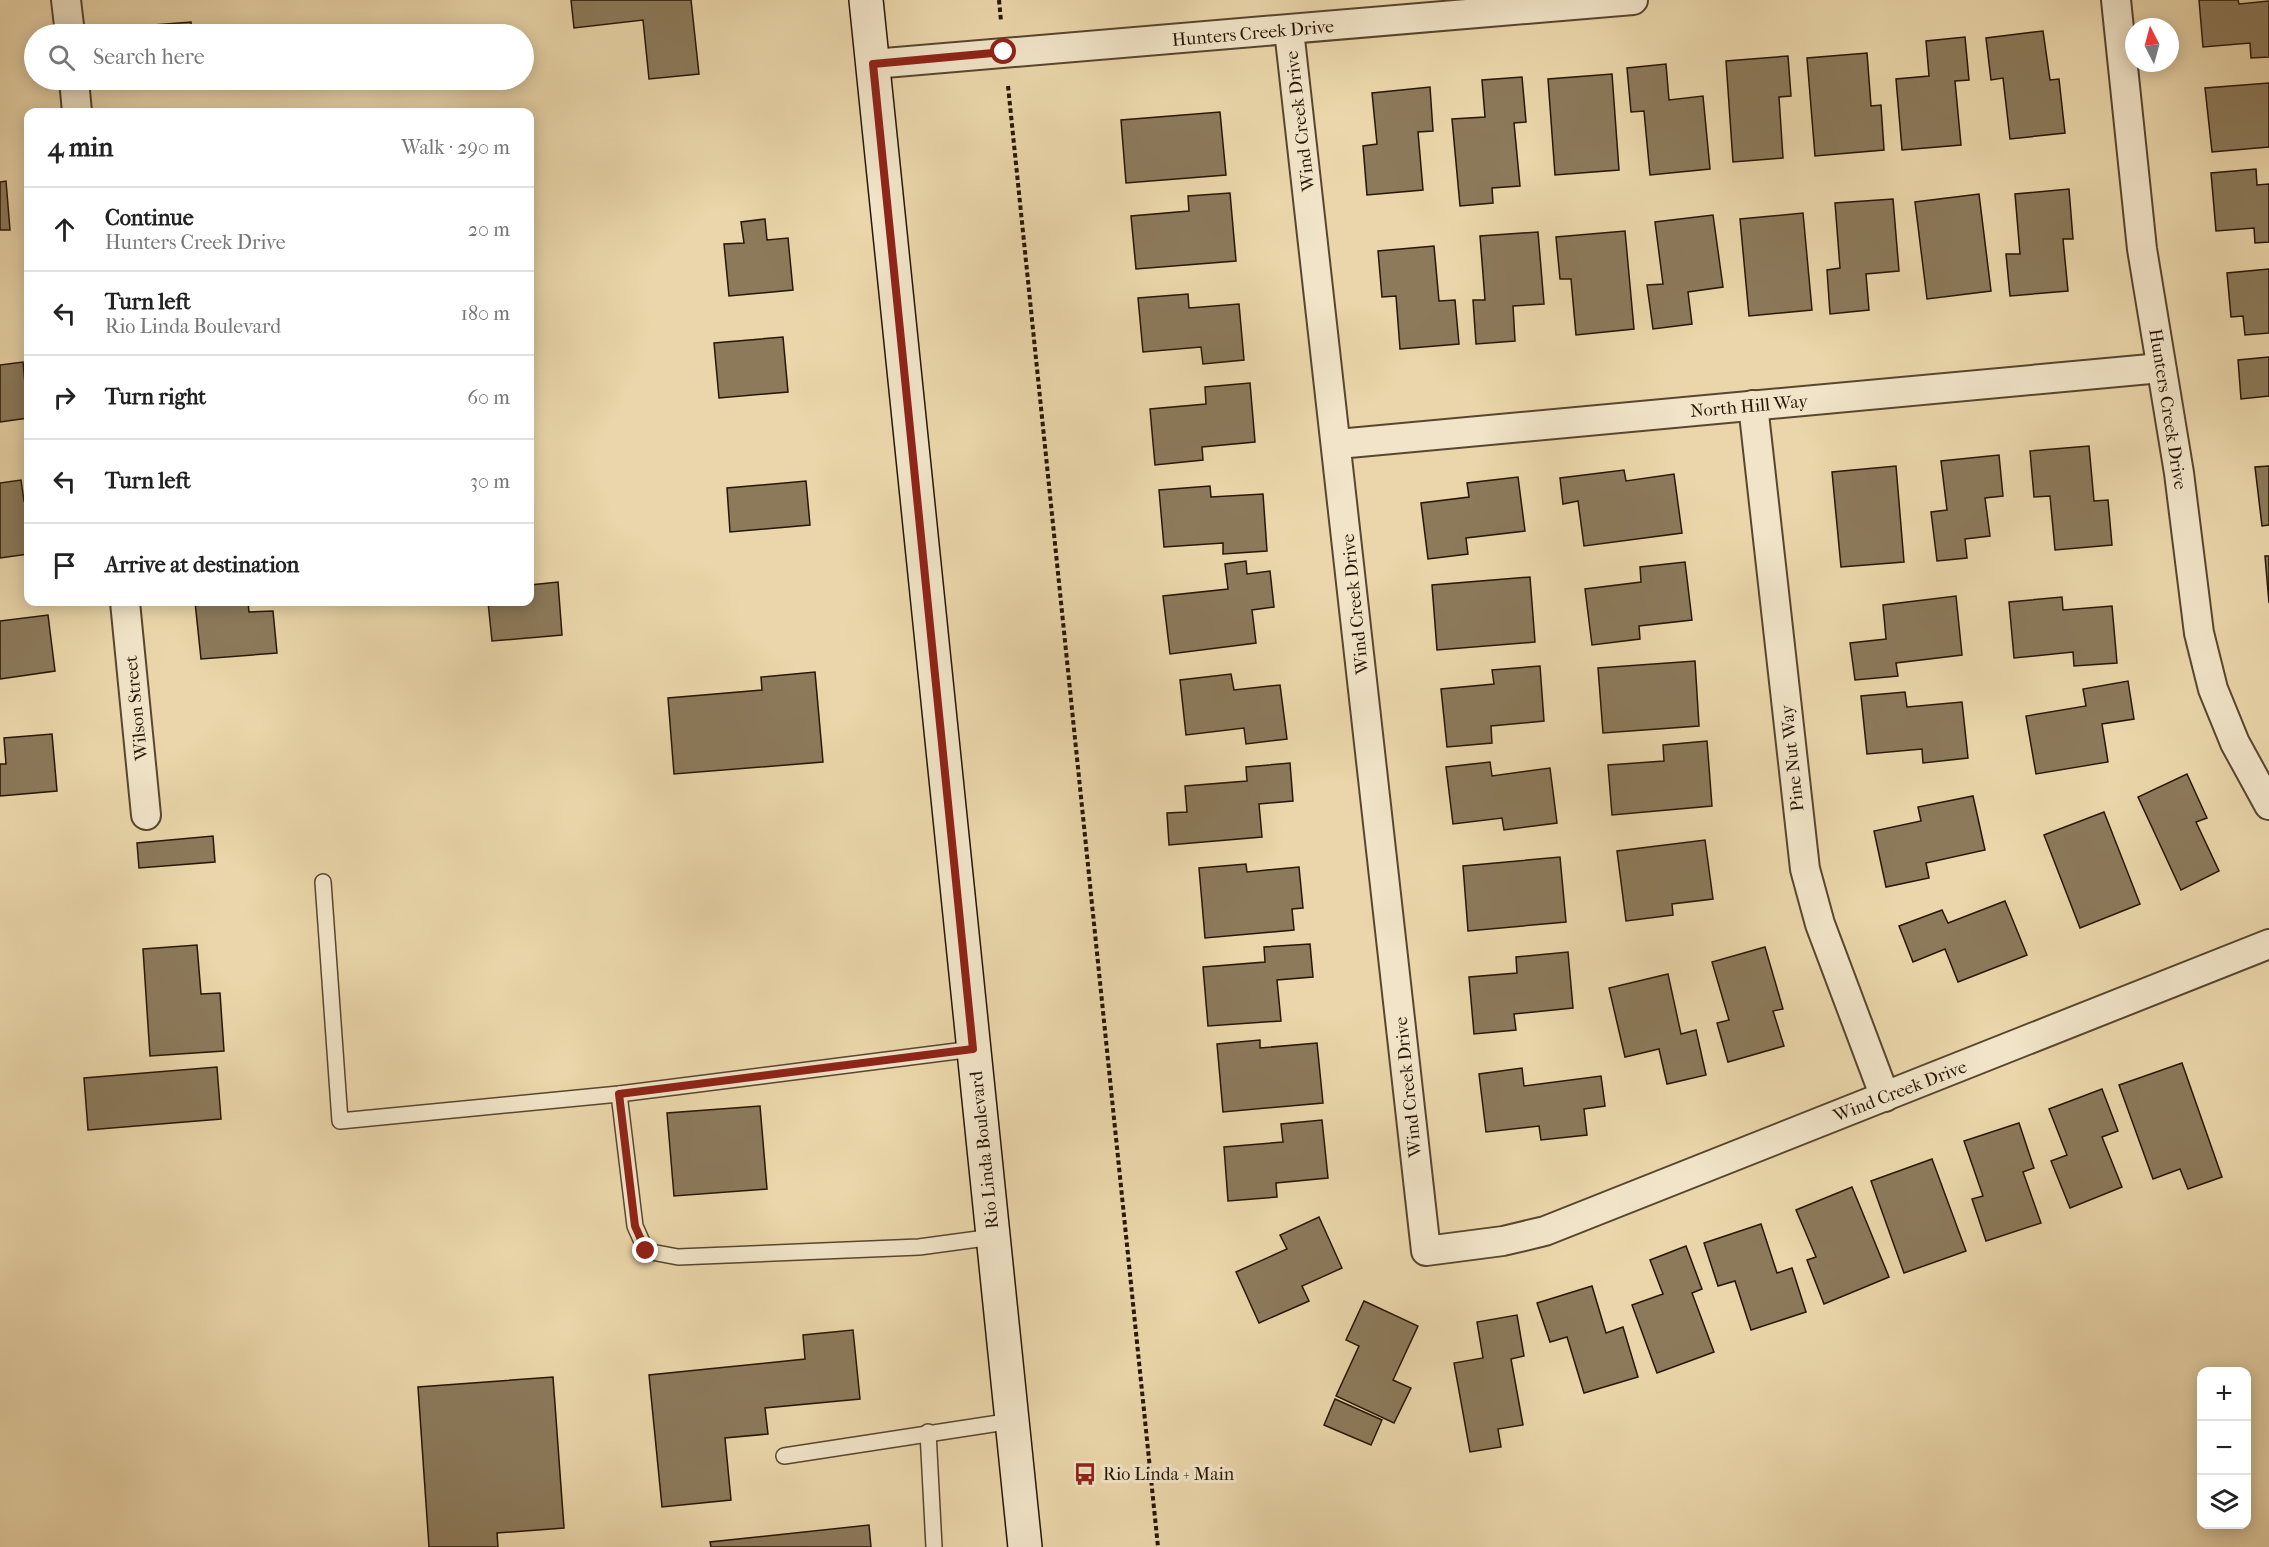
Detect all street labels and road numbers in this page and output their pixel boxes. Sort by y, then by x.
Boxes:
street label: Hunters Creek Drive [1171,16,1335,51]
street label: Wind Creek Drive [1281,49,1320,193]
street label: Hunters Creek Drive [2144,327,2191,491]
street label: North Hill Way [1689,391,1810,422]
street label: Wind Creek Drive [1338,532,1373,676]
street label: Wilson Street [120,654,153,762]
street label: Pine Nut Way [1776,702,1809,812]
street label: Wind Creek Drive [1391,1015,1426,1159]
street label: Wind Creek Drive [1829,1056,1970,1127]
street label: Rio Linda Boulevard [966,1070,1003,1230]

